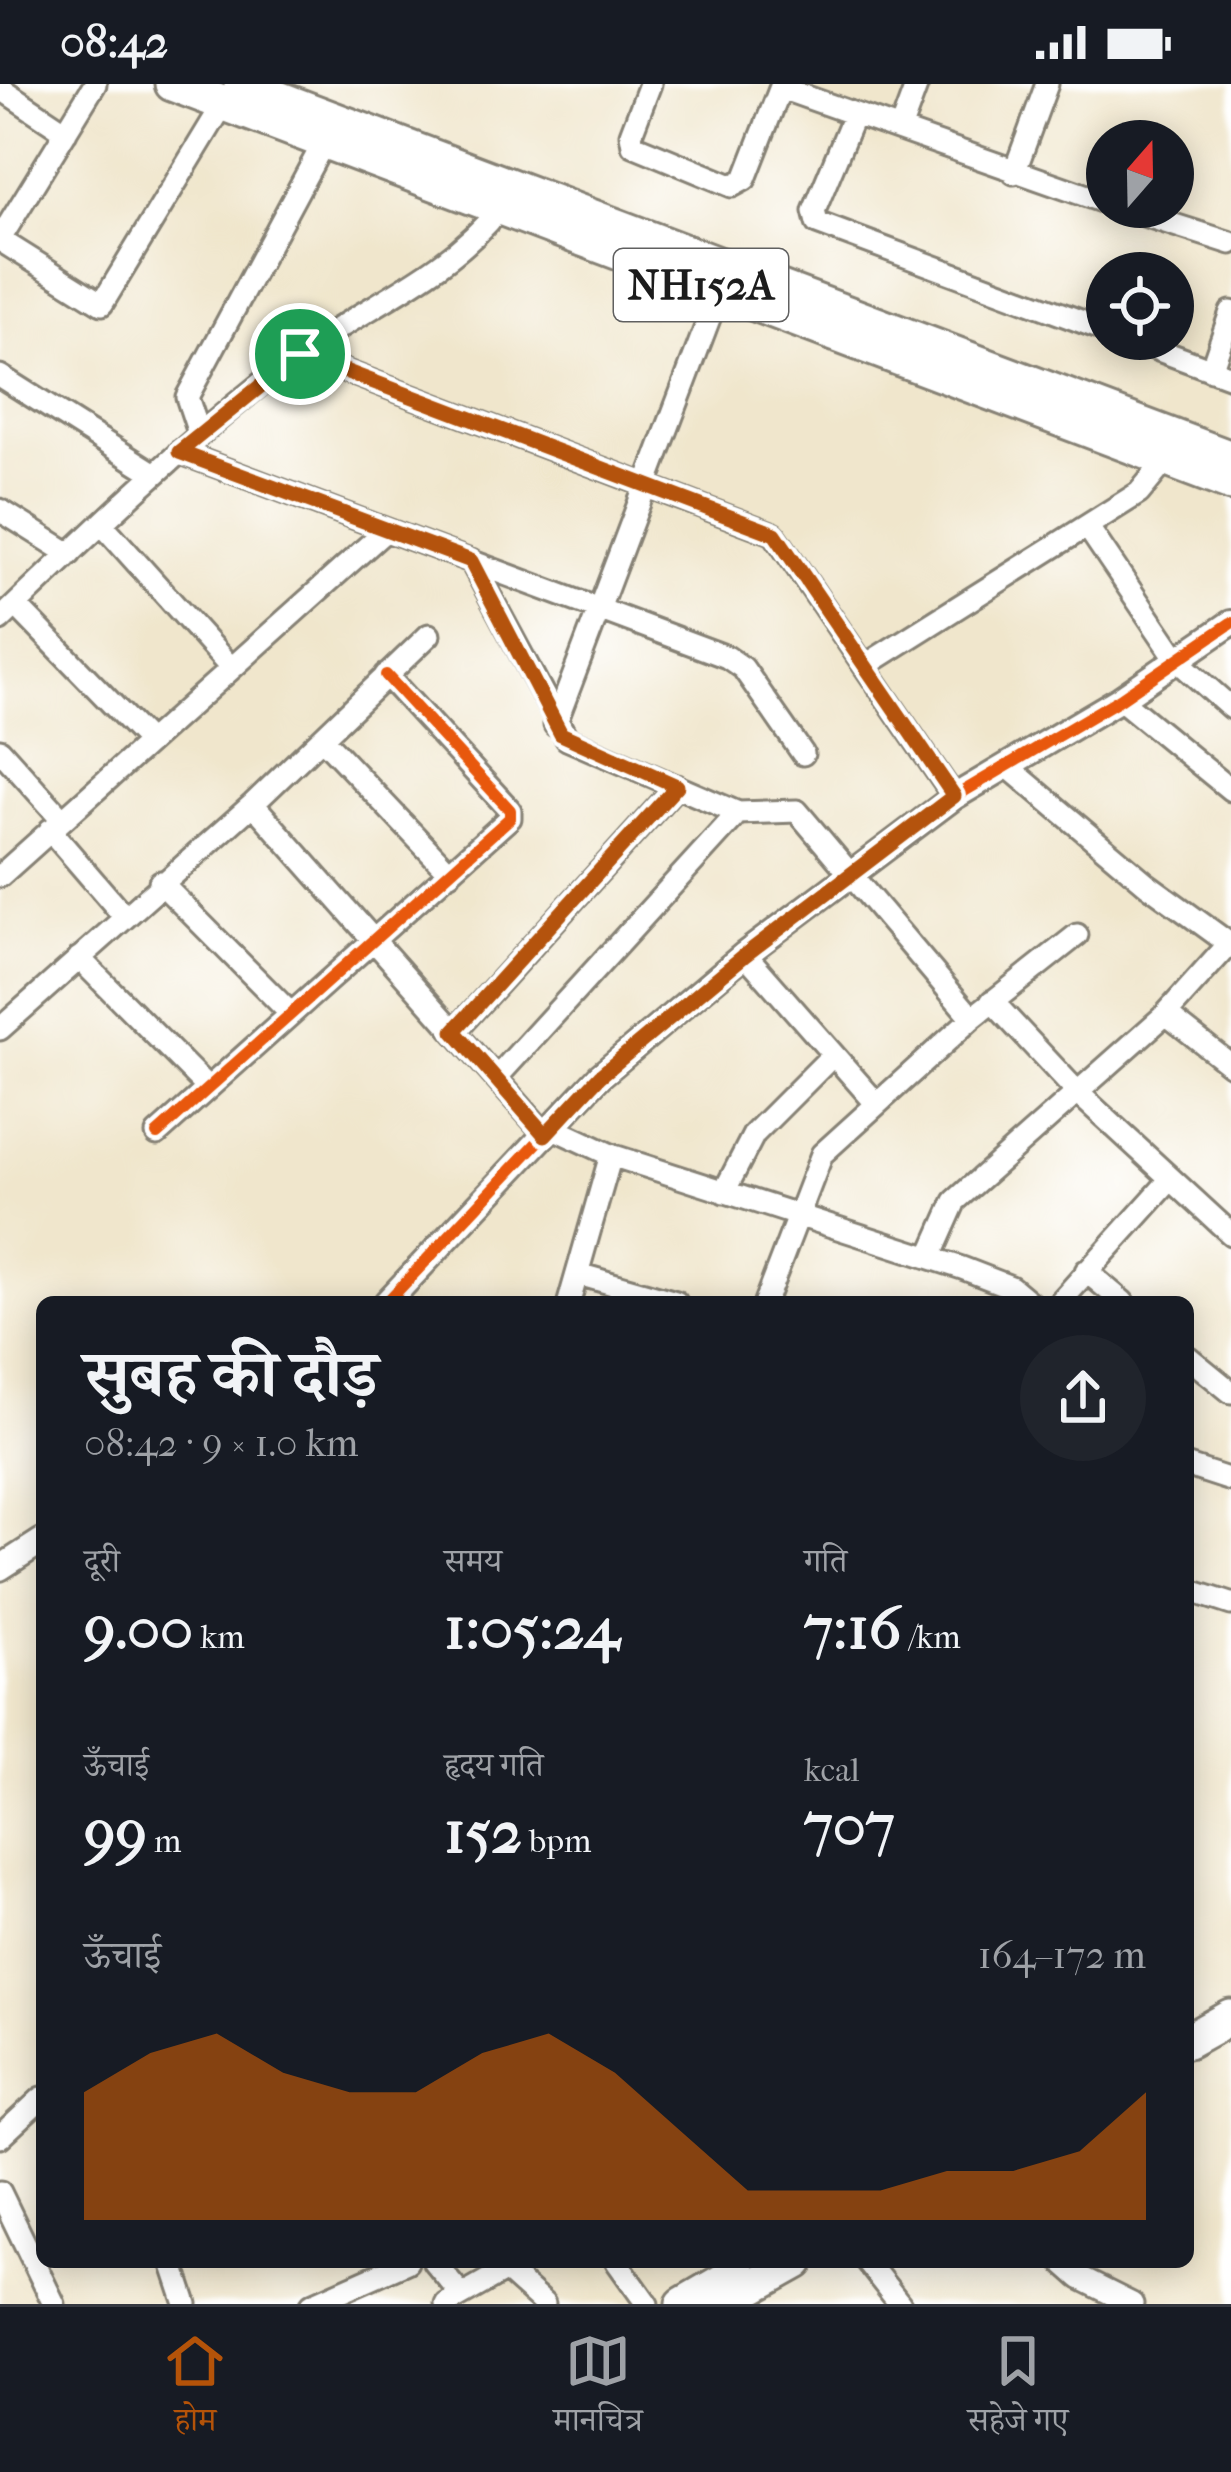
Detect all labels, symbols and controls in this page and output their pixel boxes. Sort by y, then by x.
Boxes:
text: 08:42 [60,16,168,69]
north arrow [1086,120,1194,228]
map controls [1086,120,1194,360]
road number: NH152A [614,249,788,321]
button: locate [1086,252,1194,360]
pin [249,303,351,405]
icon: arrive [267,321,333,387]
button: share [1020,1335,1146,1461]
text: सुबह की दौड़ [84,1336,377,1413]
text: 08:42 · 9 × 1.0 km [84,1420,358,1466]
text: दूरी [84,1542,120,1581]
text: समय [444,1542,502,1581]
text: गति [804,1542,847,1581]
text: 9.00 [84,1593,193,1664]
text: 1:05:24 [444,1593,620,1664]
text: 7:16 [804,1593,901,1664]
text: km [193,1618,245,1657]
text: /km [901,1618,961,1657]
text: ऊँचाई [84,1746,149,1785]
text: हृदय गति [444,1746,544,1785]
text: kcal [804,1751,860,1790]
text: 707 [804,1790,895,1861]
text: 99 [84,1797,147,1868]
text: 152 [444,1797,522,1868]
text: m [147,1822,181,1861]
text: bpm [522,1822,592,1861]
text: ऊँचाई [84,1932,161,1978]
text: 164–172 m [978,1932,1146,1978]
tab: होम [162,2328,228,2452]
tab: मानचित्र [553,2328,643,2452]
tab: सहेजे गए [968,2328,1069,2452]

